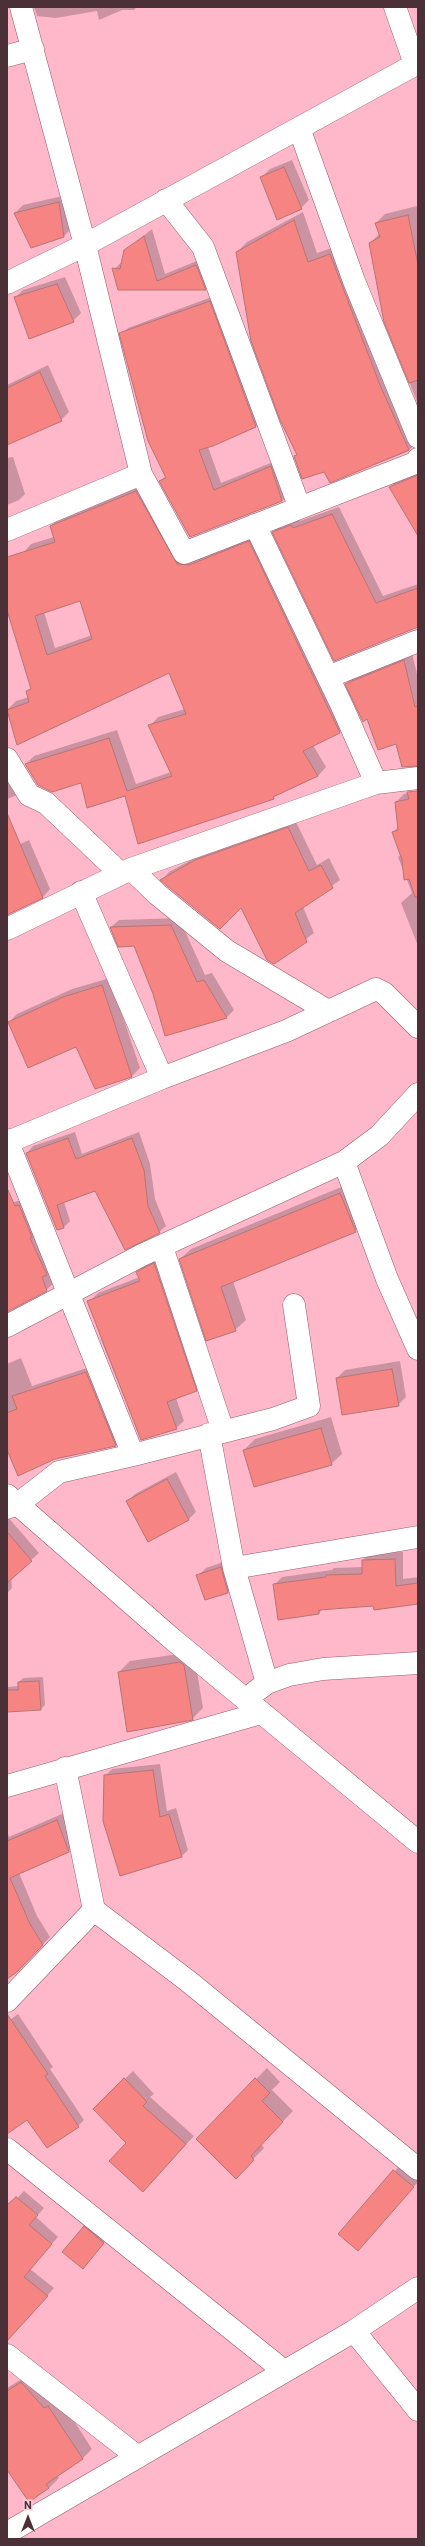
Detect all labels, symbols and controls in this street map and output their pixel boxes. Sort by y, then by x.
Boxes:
north arrow [8,2498,48,2538]
text: N [24,2499,32,2512]

